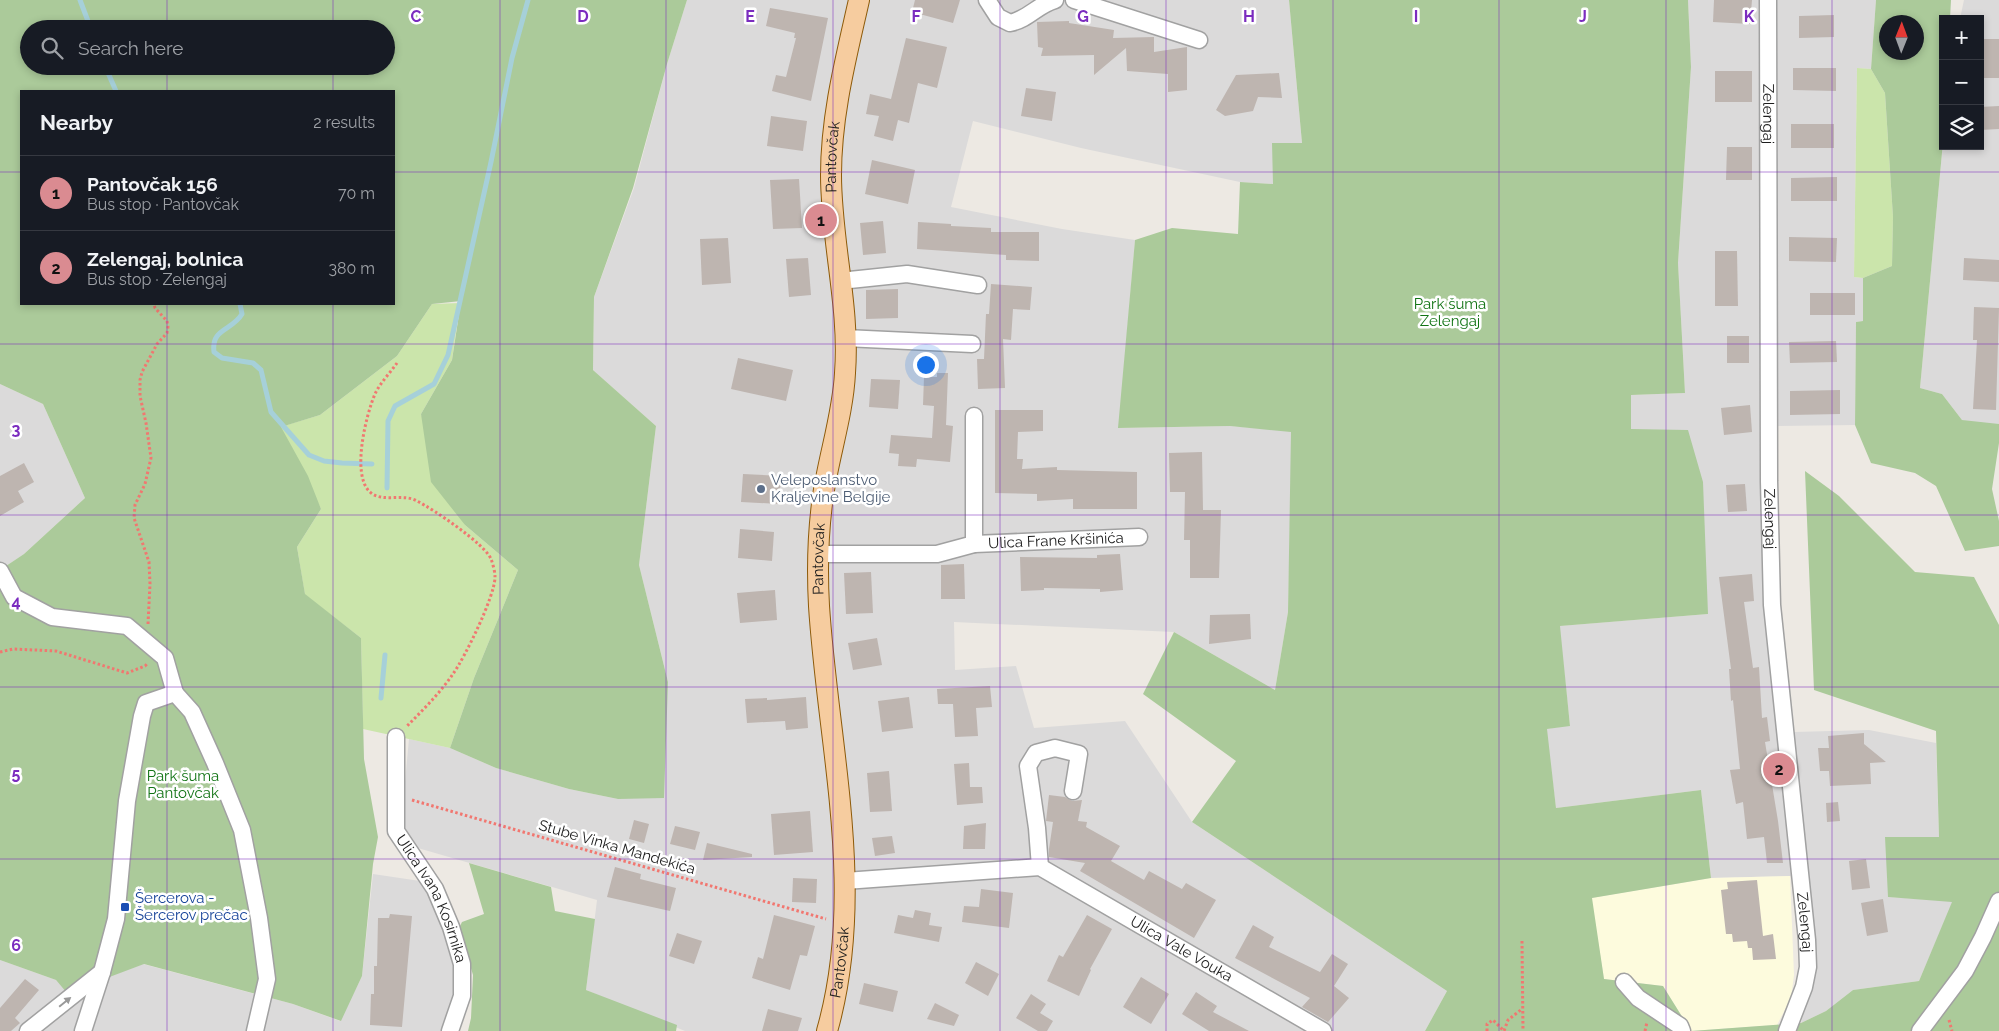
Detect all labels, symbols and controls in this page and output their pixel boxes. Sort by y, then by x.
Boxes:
text: C [411,7,422,26]
text: D [577,7,589,26]
text: E [745,7,755,26]
text: F [911,7,921,26]
text: G [1077,7,1089,26]
text: H [1243,7,1255,26]
text: I [1414,7,1418,26]
text: J [1579,7,1587,26]
text: K [1744,7,1755,26]
north arrow [1879,15,1924,60]
map controls [1939,15,1984,150]
button: + [1939,15,1984,60]
search box [20,20,395,75]
icon: search [38,34,66,62]
text: Search here [78,37,184,59]
button: − [1939,60,1984,105]
street label: Zelengaj [1759,84,1777,144]
button: layers [1939,105,1984,150]
text: Nearby [40,110,113,135]
text: 2 results [313,113,375,132]
street label: Pantovčak [822,120,844,193]
text: Pantovčak 156 [87,173,218,195]
text: 1 [52,184,60,203]
text: 70 m [338,184,375,203]
text: Bus stop · Pantovčak [87,195,239,214]
pin: 1 [805,201,837,239]
text: Zelengaj, bolnica [87,248,243,270]
text: 2 [51,259,61,278]
text: 380 m [328,259,375,278]
text: Bus stop · Zelengaj [87,270,227,289]
park label: Park šuma Zelengaj [1414,295,1486,330]
your location [913,352,939,378]
text: 3 [12,420,21,439]
place label: Veleposlanstvo Kraljevine Belgije [771,471,891,506]
marker: Veleposlanstvo Kraljevine Belgije [755,483,767,495]
street label: Zelengaj [1760,489,1780,549]
street label: Pantovčak [809,522,829,595]
street label: Ulica Frane Kršinića [988,529,1124,552]
text: 4 [11,592,21,611]
pin: 2 [1763,750,1795,788]
text: 5 [12,764,21,783]
park label: Park šuma Pantovčak [147,767,219,802]
street label: Stube Vinka Mandekića [537,816,697,878]
street label: Ulica Ivana Kosirnika [392,831,470,965]
place label: Šercerova - Šercerov prečac [135,888,248,924]
street label: Zelengaj [1793,891,1816,953]
marker: Šercerova - Šercerov prečac [119,901,131,913]
street label: Ulica Vale Vouka [1127,912,1236,986]
street label: Pantovčak [826,926,853,1000]
text: 6 [11,936,21,955]
one-way arrow [58,996,71,1007]

